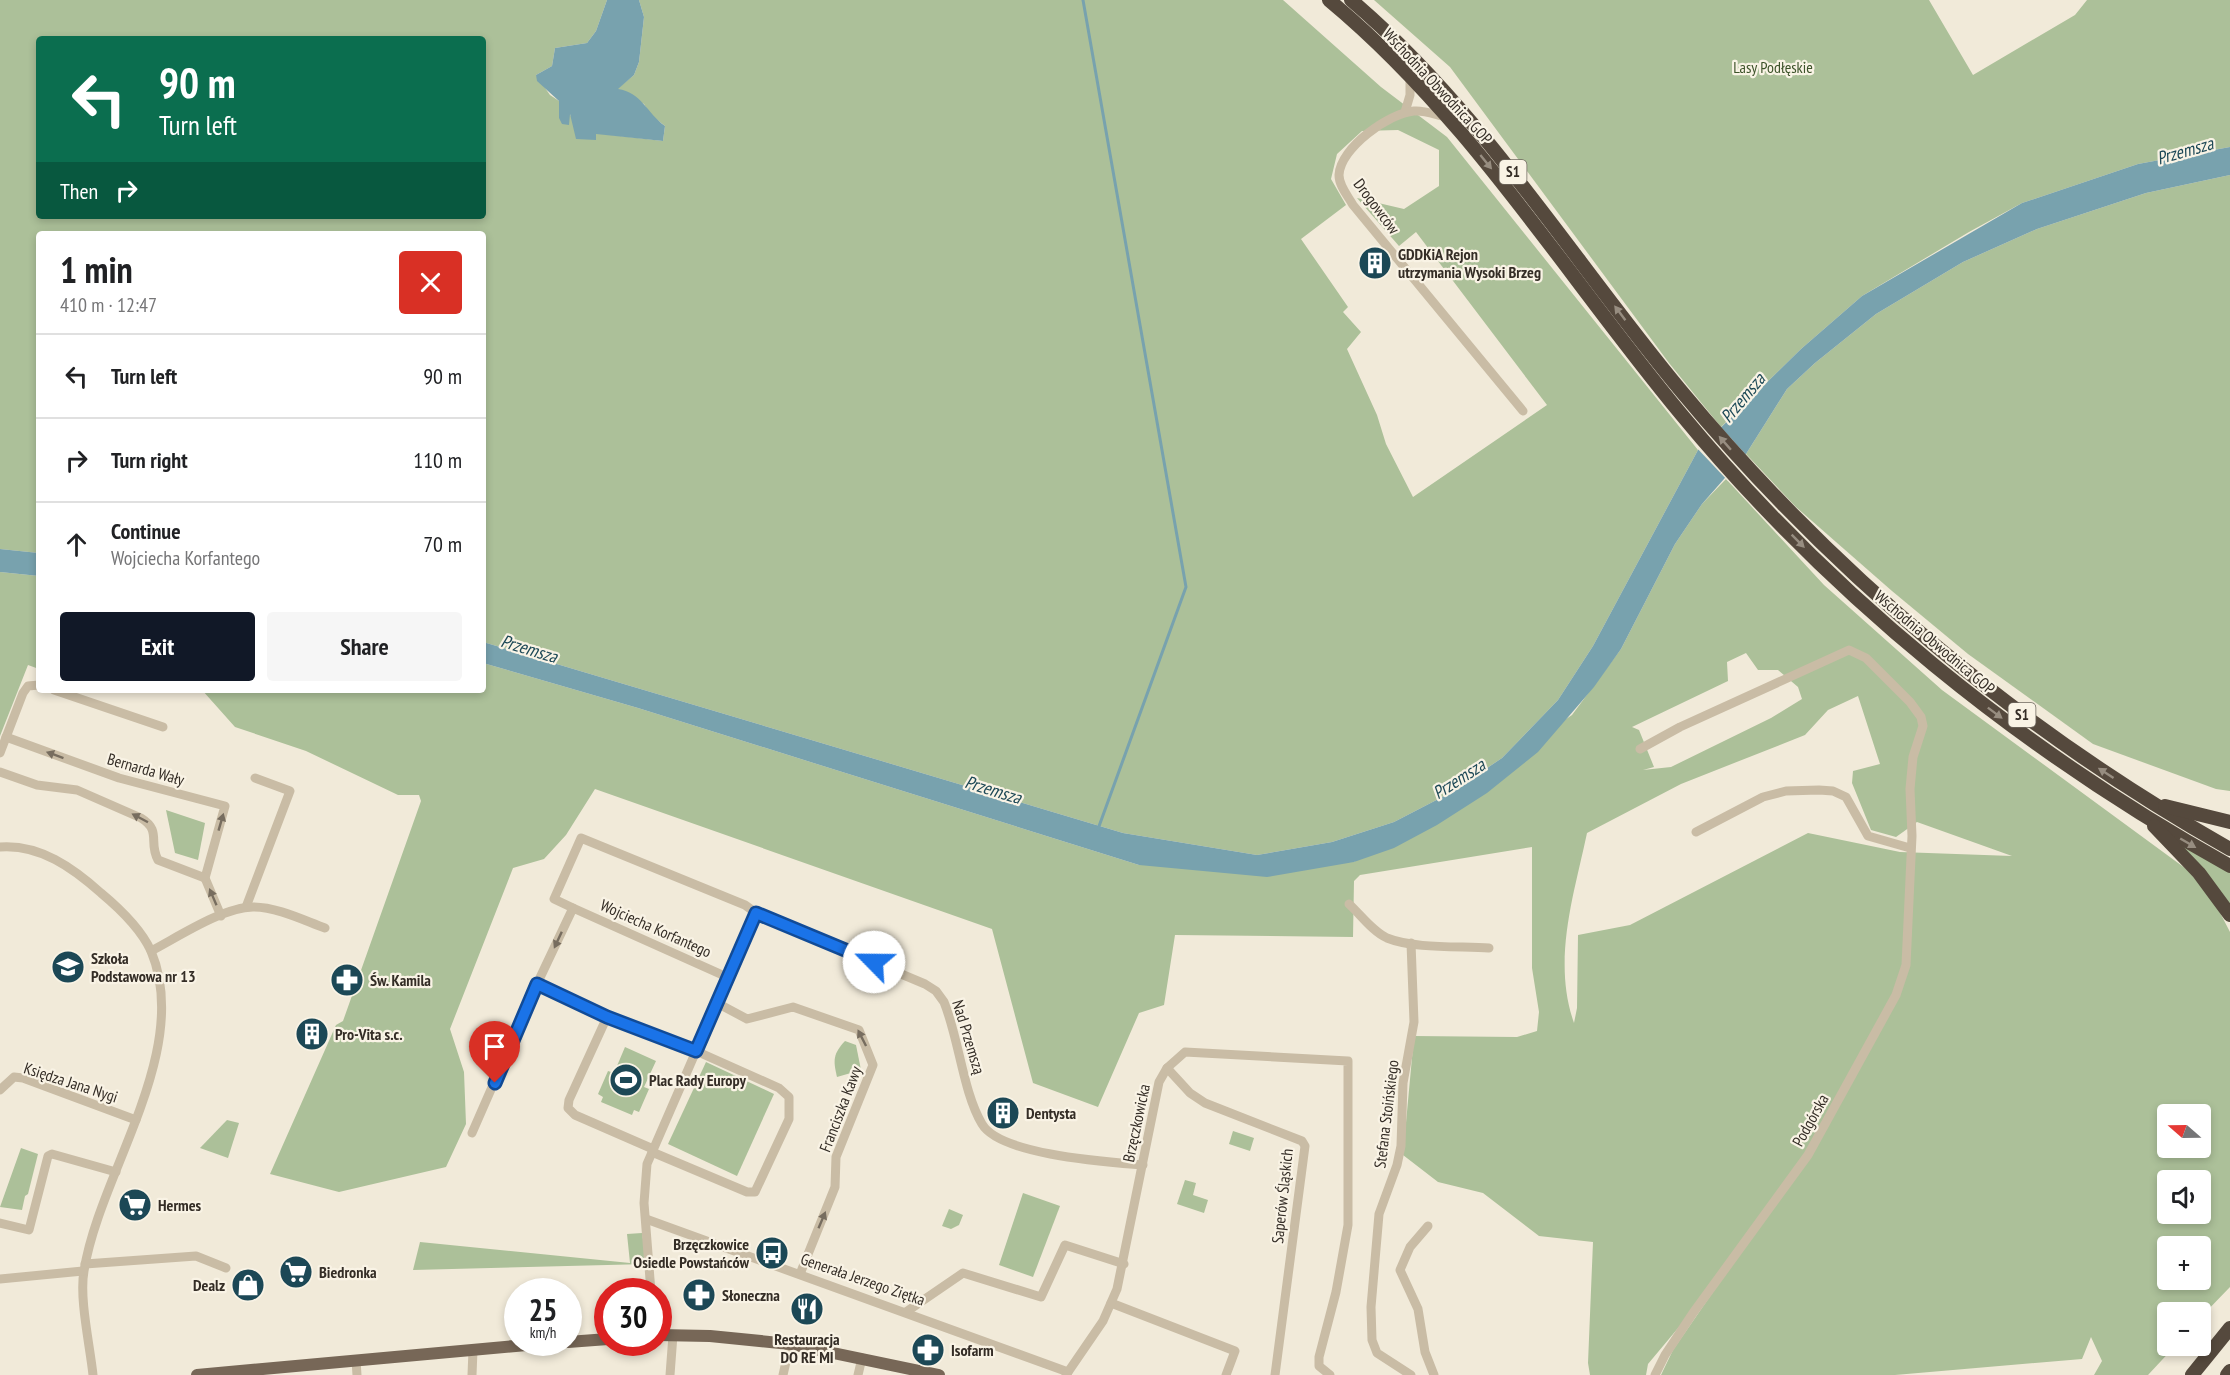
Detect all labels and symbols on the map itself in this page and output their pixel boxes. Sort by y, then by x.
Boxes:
street label: Wschodnia Obwodnica GOP [1379,24,1497,148]
park label: Lasy Podłęskie [1733,57,1813,77]
water label: Przemsza [2154,131,2217,170]
one-way arrow [1479,154,1492,169]
road number: S1 [1500,160,1526,184]
street label: Drogowców [1350,174,1405,238]
place label: GDDKiA Rejon utrzymania Wysoki Brzeg [1398,244,1541,282]
building icon: GDDKiA Rejon utrzymania Wysoki Brzeg [1357,245,1393,281]
one-way arrow [1614,305,1627,321]
water label: Przemsza [1715,368,1770,427]
one-way arrow [1719,435,1732,451]
one-way arrow [1791,533,1805,548]
street label: Wschodnia Obwodnica GOP [1871,586,1999,698]
water label: Przemsza [498,629,561,668]
road number: S1 [2008,703,2036,727]
one-way arrow [1988,707,2003,719]
street label: Bernarda Wały [105,748,187,790]
one-way arrow [46,749,64,759]
water label: Przemsza [1428,753,1490,804]
one-way arrow [2098,768,2115,779]
water label: Przemsza [962,770,1025,809]
one-way arrow [131,813,148,823]
one-way arrow [217,813,226,831]
one-way arrow [2180,837,2196,848]
one-way arrow [208,888,217,906]
street label: Wojciecha Korfantego [597,895,715,961]
position arrow [842,930,906,994]
one-way arrow [553,932,562,949]
place label: Szkoła Podstawowa nr 13 [91,948,196,986]
school or university icon: Szkoła Podstawowa nr 13 [50,949,86,985]
pharmacy icon: Św. Kamila [329,962,365,998]
place label: Św. Kamila [370,970,431,990]
street label: Nad Przemszą [948,997,990,1077]
building icon: Pro-Vita s.c. [294,1016,330,1052]
pin [469,1021,520,1083]
place label: Pro-Vita s.c. [335,1024,403,1044]
one-way arrow [857,1029,867,1047]
street label: Księdza Jana Nygi [22,1057,120,1107]
street label: Stefana Stoińskiego [1369,1059,1403,1169]
sports icon: Plac Rady Europy [608,1062,644,1098]
street label: Franciszka Kawy [814,1063,866,1155]
place label: Plac Rady Europy [649,1070,746,1090]
street label: Brzęczkowicka [1118,1082,1154,1164]
street label: Podgórska [1787,1090,1833,1150]
building icon: Dentysta [985,1095,1021,1131]
place label: Dentysta [1026,1103,1077,1123]
north arrow [2157,1104,2211,1158]
street label: Saperów Śląskich [1267,1148,1297,1244]
supermarket icon: Hermes [117,1187,153,1223]
place label: Hermes [158,1195,202,1215]
one-way arrow [817,1211,827,1229]
place label: Brzęczkowice Osiedle Powstańców [633,1234,749,1272]
bus stop icon: Brzęczkowice Osiedle Powstańców [754,1235,790,1271]
street label: Generała Jerzego Ziętka [798,1248,928,1310]
supermarket icon: Biedronka [278,1254,314,1290]
place label: Biedronka [319,1262,377,1282]
shop icon: Dealz [230,1267,266,1303]
place label: Dealz [193,1275,225,1295]
pharmacy icon: Słoneczna [681,1277,717,1313]
speed limit sign: 30 [594,1278,672,1356]
place label: Słoneczna [722,1285,780,1305]
restaurant icon: Restauracja DO RE MI [789,1291,825,1327]
place label: Restauracja DO RE MI [774,1329,840,1367]
pharmacy icon: Isofarm [910,1332,946,1368]
place label: Isofarm [951,1340,994,1360]

